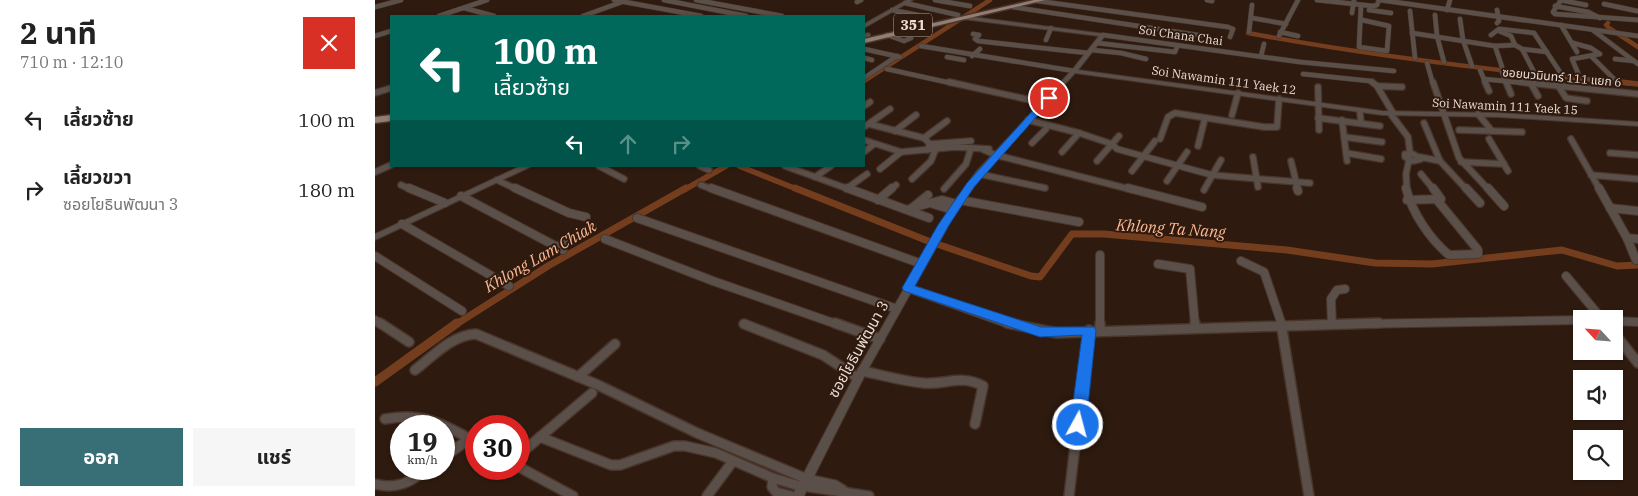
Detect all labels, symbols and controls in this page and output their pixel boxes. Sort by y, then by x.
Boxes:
text: 2 นาที [20,13,97,52]
road number: 351 [894,14,932,36]
button: close [303,17,355,69]
street label: Soi Chana Chai [1138,22,1224,48]
text: 100 m [493,28,598,74]
icon: left [410,35,475,100]
text: 710 m · 12:10 [20,52,123,72]
street label: Soi Nawamin 111 Yaek 12 [1151,62,1297,98]
street label: ซอยนวมินทร์ 111 แยก 6 [1502,64,1622,90]
text: เลี้ยวซ้าย [493,72,570,101]
pin [1028,77,1070,119]
icon: arrive [1035,84,1063,112]
street label: Soi Nawamin 111 Yaek 15 [1432,95,1578,117]
icon: left [20,106,48,134]
text: เลี้ยวซ้าย [63,107,134,131]
text: 100 m [298,108,355,132]
icon: left [561,130,589,158]
icon: ahead [614,130,642,158]
icon: right [667,130,695,158]
text: เลี้ยวขวา [63,165,132,189]
icon: right [20,176,48,204]
text: 180 m [298,178,355,202]
text: ซอยโยธินพัฒนา 3 [63,194,178,214]
water label: Khlong Ta Nang [1115,214,1227,242]
water label: Khlong Lam Chiak [479,216,600,297]
street label: ซอยโยธินพัฒนา 3 [824,297,892,401]
north arrow [1573,310,1623,360]
map controls [1573,310,1623,480]
button: sound [1573,370,1623,420]
position arrow [1051,398,1103,450]
speed limit sign: 30 [465,415,530,480]
text: 19 [407,425,438,458]
button: ออก [20,428,183,486]
button: แชร์ [193,428,355,486]
button: search [1573,430,1623,480]
text: km/h [407,452,438,467]

